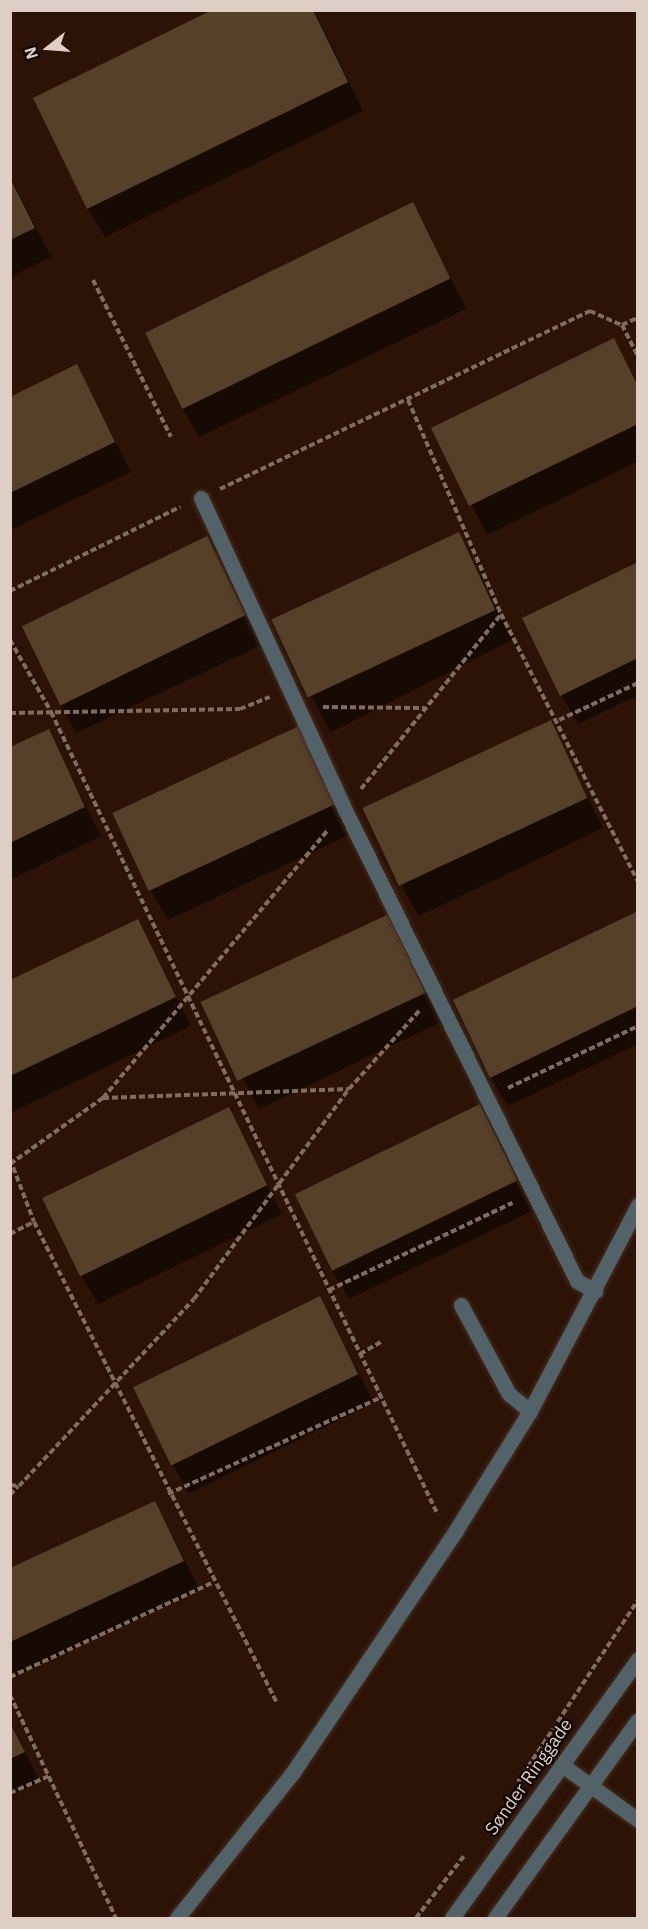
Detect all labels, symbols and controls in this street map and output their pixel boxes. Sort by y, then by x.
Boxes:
north arrow [18,18,78,78]
text: N [20,45,42,62]
street label: Sønder Ringgade [481,1715,577,1839]

